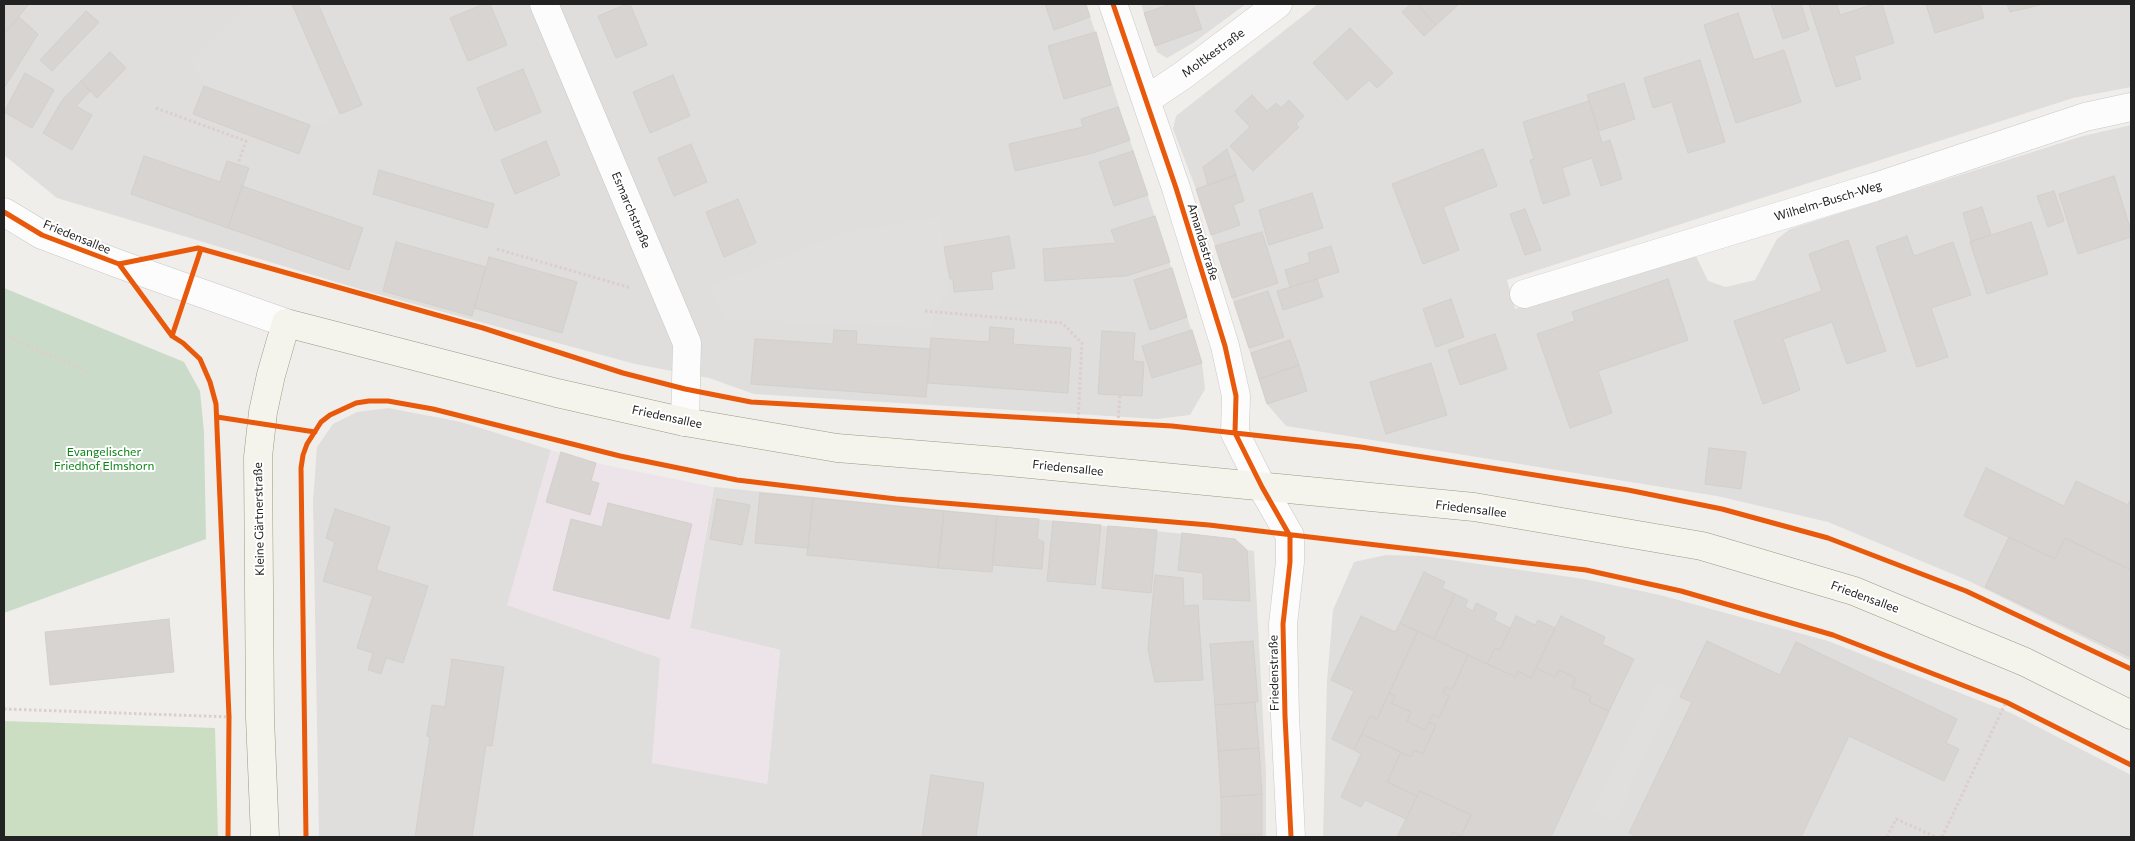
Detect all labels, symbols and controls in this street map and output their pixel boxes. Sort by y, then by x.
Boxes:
street label: Moltkestraße [1179,25,1247,81]
street label: Esmarchstraße [608,170,654,250]
street label: Wilhelm-Busch-Weg [1773,178,1883,224]
street label: Amandastraße [1184,202,1222,282]
street label: Friedensallee [41,217,113,257]
street label: Friedensallee [631,403,703,431]
park label: Evangelischer Friedhof Elmshorn [54,445,154,473]
street label: Friedensallee [1032,457,1104,479]
street label: Kleine Gärtnerstraße [251,462,267,576]
street label: Friedensallee [1435,497,1507,521]
street label: Friedensallee [1829,578,1901,616]
street label: Friedenstraße [1266,635,1282,711]

